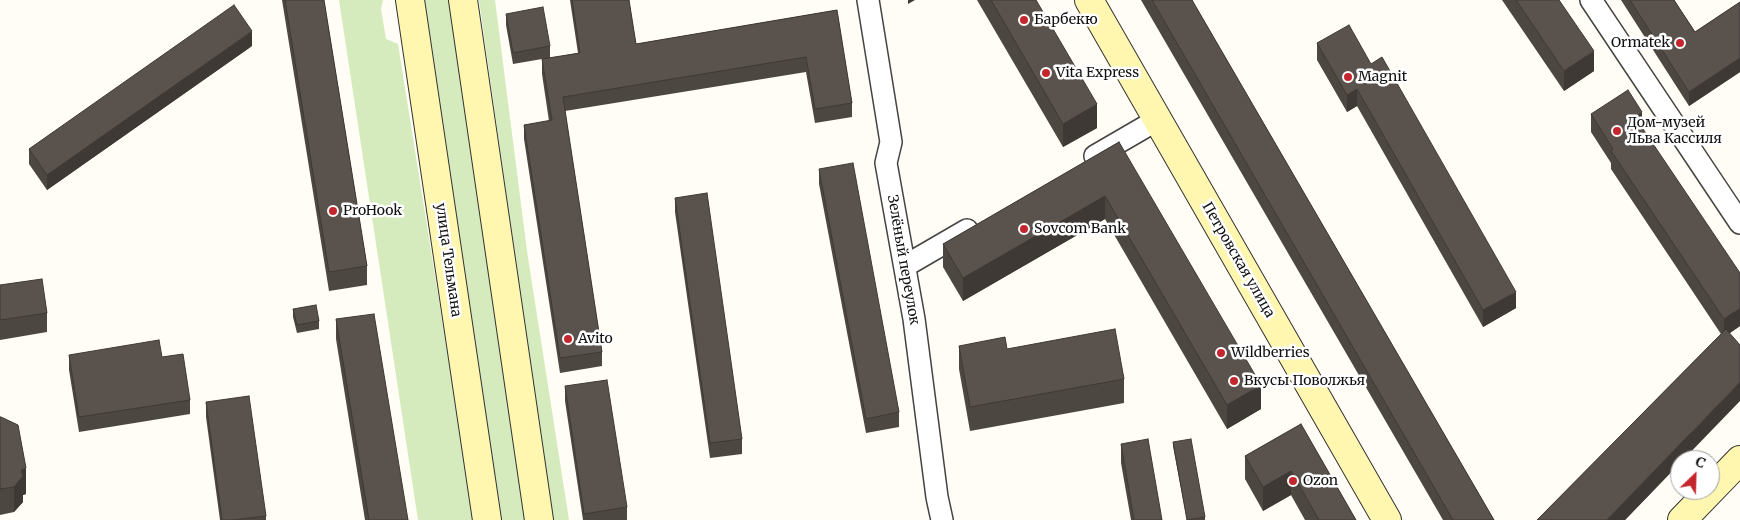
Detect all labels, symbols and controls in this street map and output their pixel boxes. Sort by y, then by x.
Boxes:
place label: Барбекю [1034,12,1097,28]
marker: Барбекю [1018,14,1030,26]
place label: Ormatek [1611,35,1670,51]
marker: Ormatek [1674,37,1686,49]
place label: Vita Express [1056,65,1139,81]
marker: Vita Express [1040,67,1052,79]
place label: Magnit [1358,69,1407,85]
marker: Magnit [1342,71,1354,83]
place label: Дом-музей Льва Кассиля [1627,115,1722,148]
marker: Дом-музей Льва Кассиля [1611,125,1623,137]
street label: Зелёный переулок [883,194,923,326]
street label: Петровская улица [1198,199,1278,321]
street label: улица Тельмана [432,202,464,318]
place label: ProHook [343,203,402,219]
marker: ProHook [327,205,339,217]
place label: Sovcom Bank [1034,221,1126,237]
marker: Sovcom Bank [1018,223,1030,235]
place label: Avito [578,331,613,347]
marker: Avito [562,333,574,345]
place label: Wildberries [1231,345,1310,361]
marker: Wildberries [1215,347,1227,359]
place label: Вкусы Поволжья [1244,373,1365,389]
marker: Вкусы Поволжья [1228,375,1240,387]
north arrow [1670,450,1720,500]
text: С [1693,452,1709,472]
place label: Ozon [1303,473,1338,489]
marker: Ozon [1287,475,1299,487]

